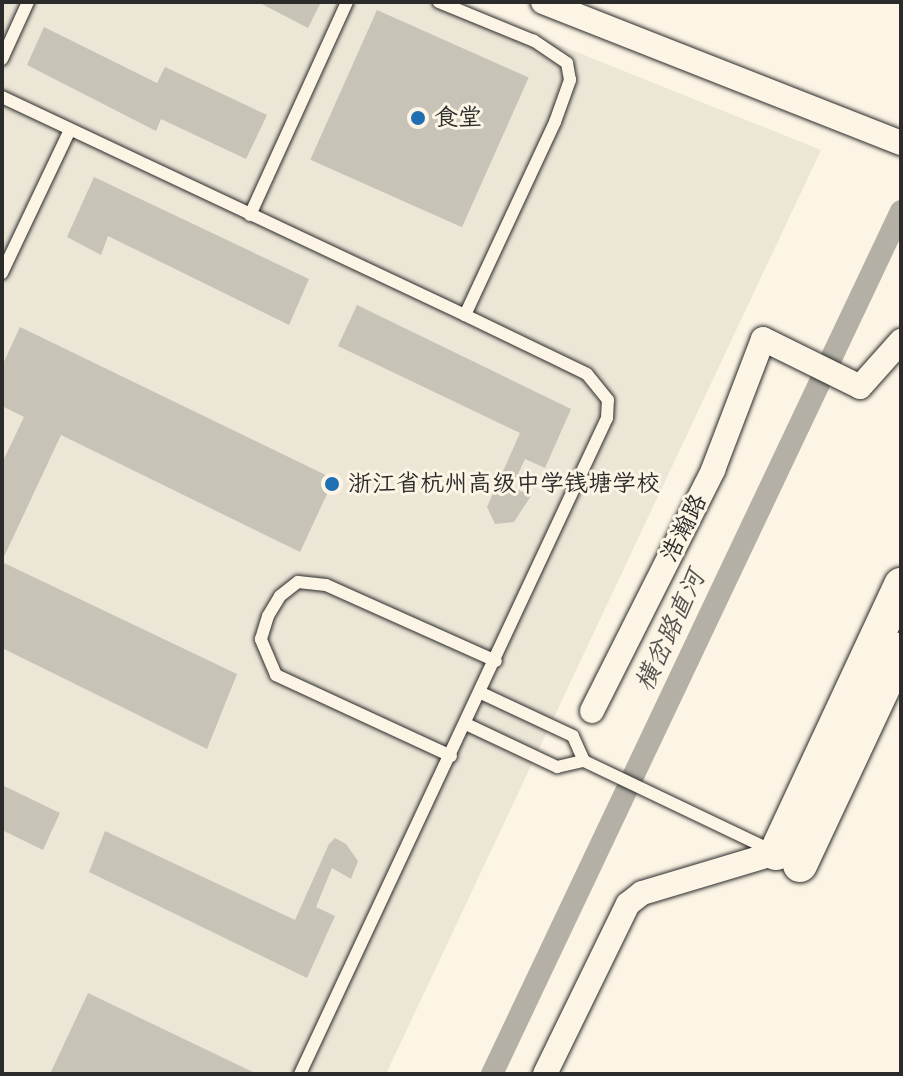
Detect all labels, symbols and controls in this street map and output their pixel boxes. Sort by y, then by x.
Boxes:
place label: 食堂 [434,104,482,132]
marker: 食堂 [409,109,427,127]
place label: 浙江省杭州高级中学钱塘学校 [348,470,660,498]
marker: 浙江省杭州高级中学钱塘学校 [323,475,341,493]
street label: 浩瀚路 [655,489,713,567]
water label: 横岔路直河 [629,565,713,697]

